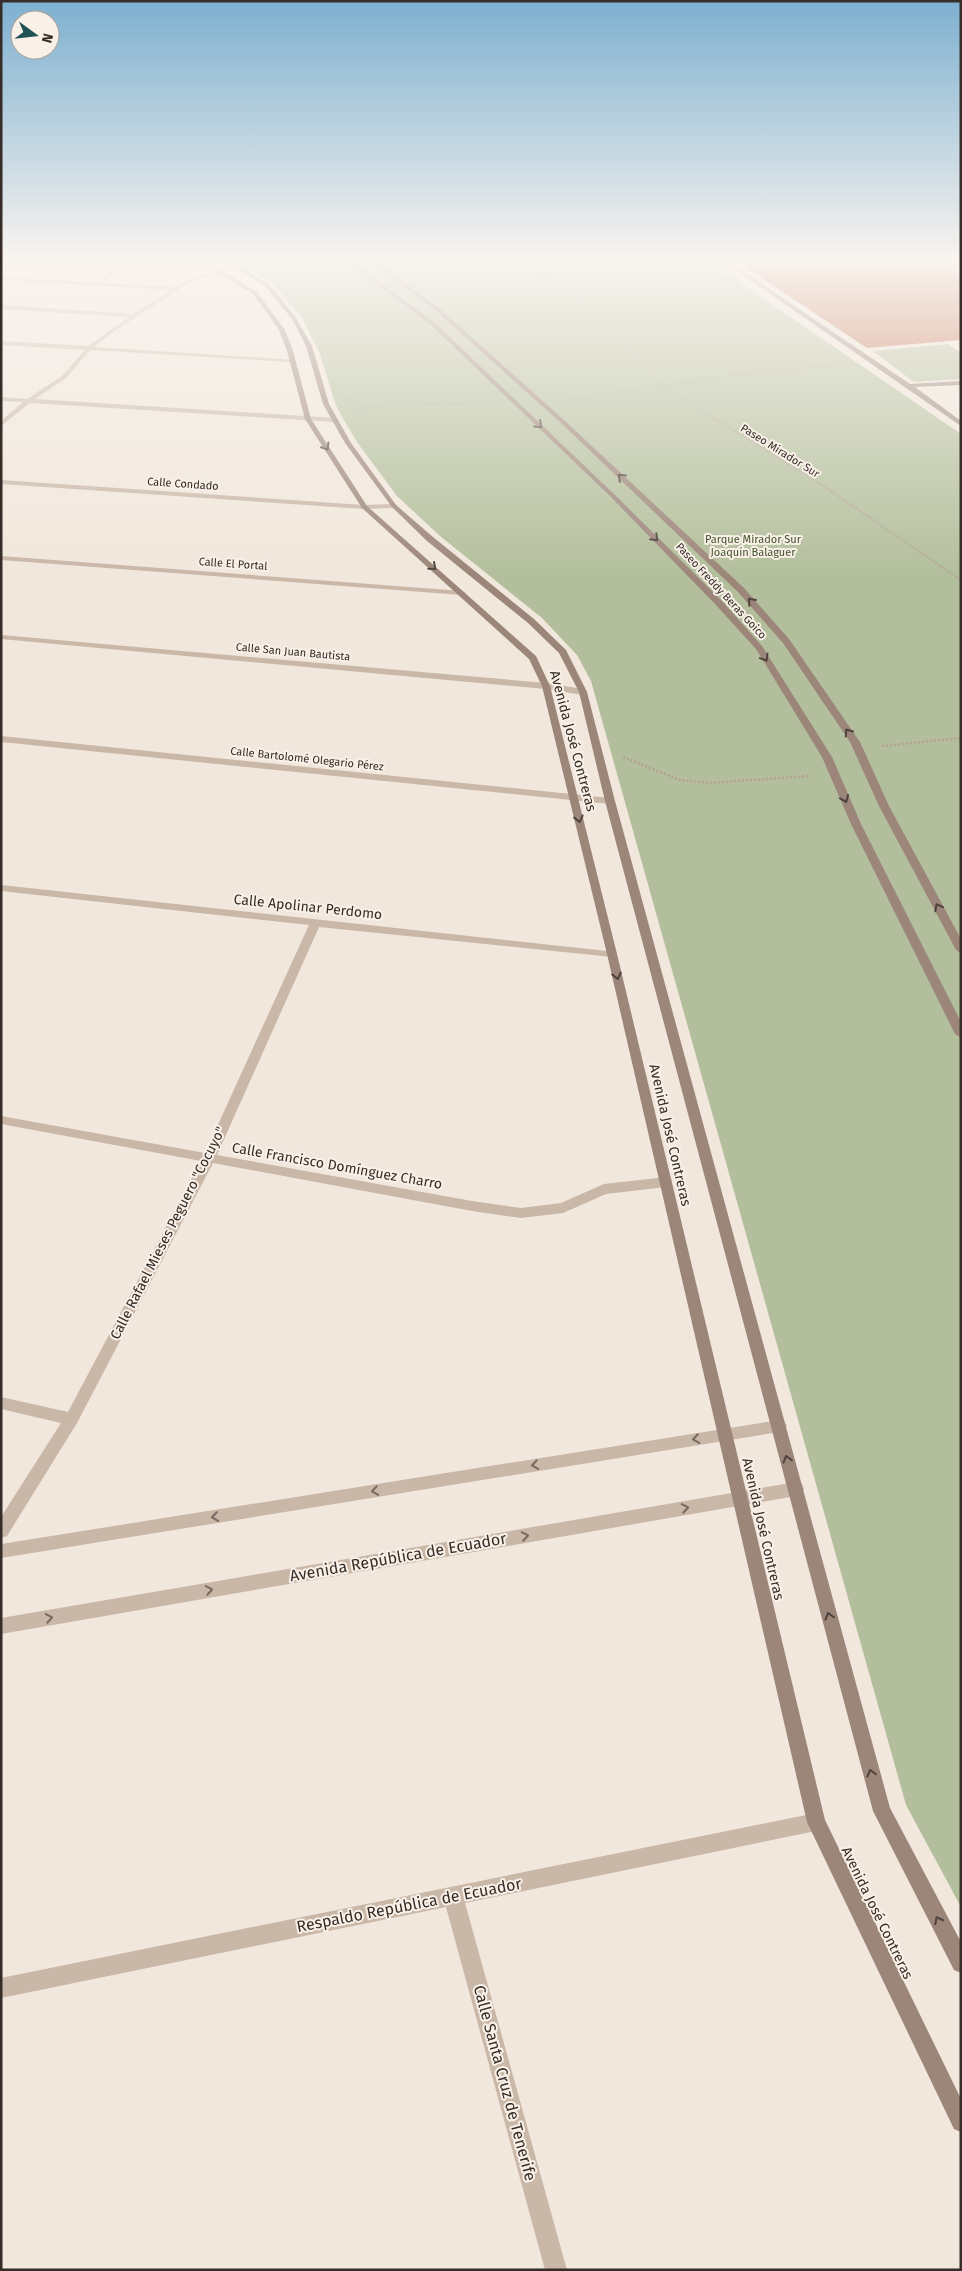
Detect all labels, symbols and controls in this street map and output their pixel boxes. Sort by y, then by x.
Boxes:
north arrow [10,10,60,60]
text: N [38,32,56,45]
one-way arrow [533,419,542,428]
street label: Paseo Mirador Sur [738,422,822,481]
one-way arrow [320,442,329,451]
one-way arrow [617,474,626,483]
street label: Calle Condado [147,475,219,493]
one-way arrow [650,533,659,542]
park label: Parque Mirador Sur Joaquín Balaguer [705,533,802,559]
street label: Paseo Freddy Beras Goico [673,540,769,642]
street label: Calle El Portal [198,555,268,573]
one-way arrow [427,562,436,570]
one-way arrow [748,598,757,607]
street label: Calle San Juan Bautista [235,641,351,663]
one-way arrow [759,652,769,661]
street label: Avenida José Contreras [546,669,600,814]
one-way arrow [845,728,854,737]
street label: Calle Bartolomé Olegario Pérez [230,744,384,774]
one-way arrow [838,794,849,803]
one-way arrow [573,814,584,823]
street label: Calle Apolinar Perdomo [233,891,383,923]
one-way arrow [934,903,944,912]
one-way arrow [611,972,622,981]
street label: Avenida José Contreras [645,1062,695,1208]
street label: Calle Rafael Mieses Peguero "Cocuyo" [107,1124,229,1342]
street label: Calle Francisco Domínguez Charro [230,1139,444,1193]
one-way arrow [692,1433,700,1443]
one-way arrow [783,1455,793,1464]
street label: Avenida José Contreras [738,1456,788,1602]
one-way arrow [531,1459,540,1469]
one-way arrow [371,1485,379,1495]
one-way arrow [680,1503,689,1513]
one-way arrow [210,1511,219,1521]
street label: Avenida República de Ecuador [288,1528,509,1585]
one-way arrow [520,1531,529,1541]
one-way arrow [205,1586,214,1596]
one-way arrow [825,1612,835,1621]
one-way arrow [45,1613,54,1623]
one-way arrow [867,1769,877,1777]
street label: Avenida José Contreras [838,1844,917,1982]
street label: Respaldo República de Ecuador [295,1874,524,1936]
one-way arrow [934,1916,944,1925]
street label: Calle Santa Cruz de Tenerife [470,1983,540,2183]

